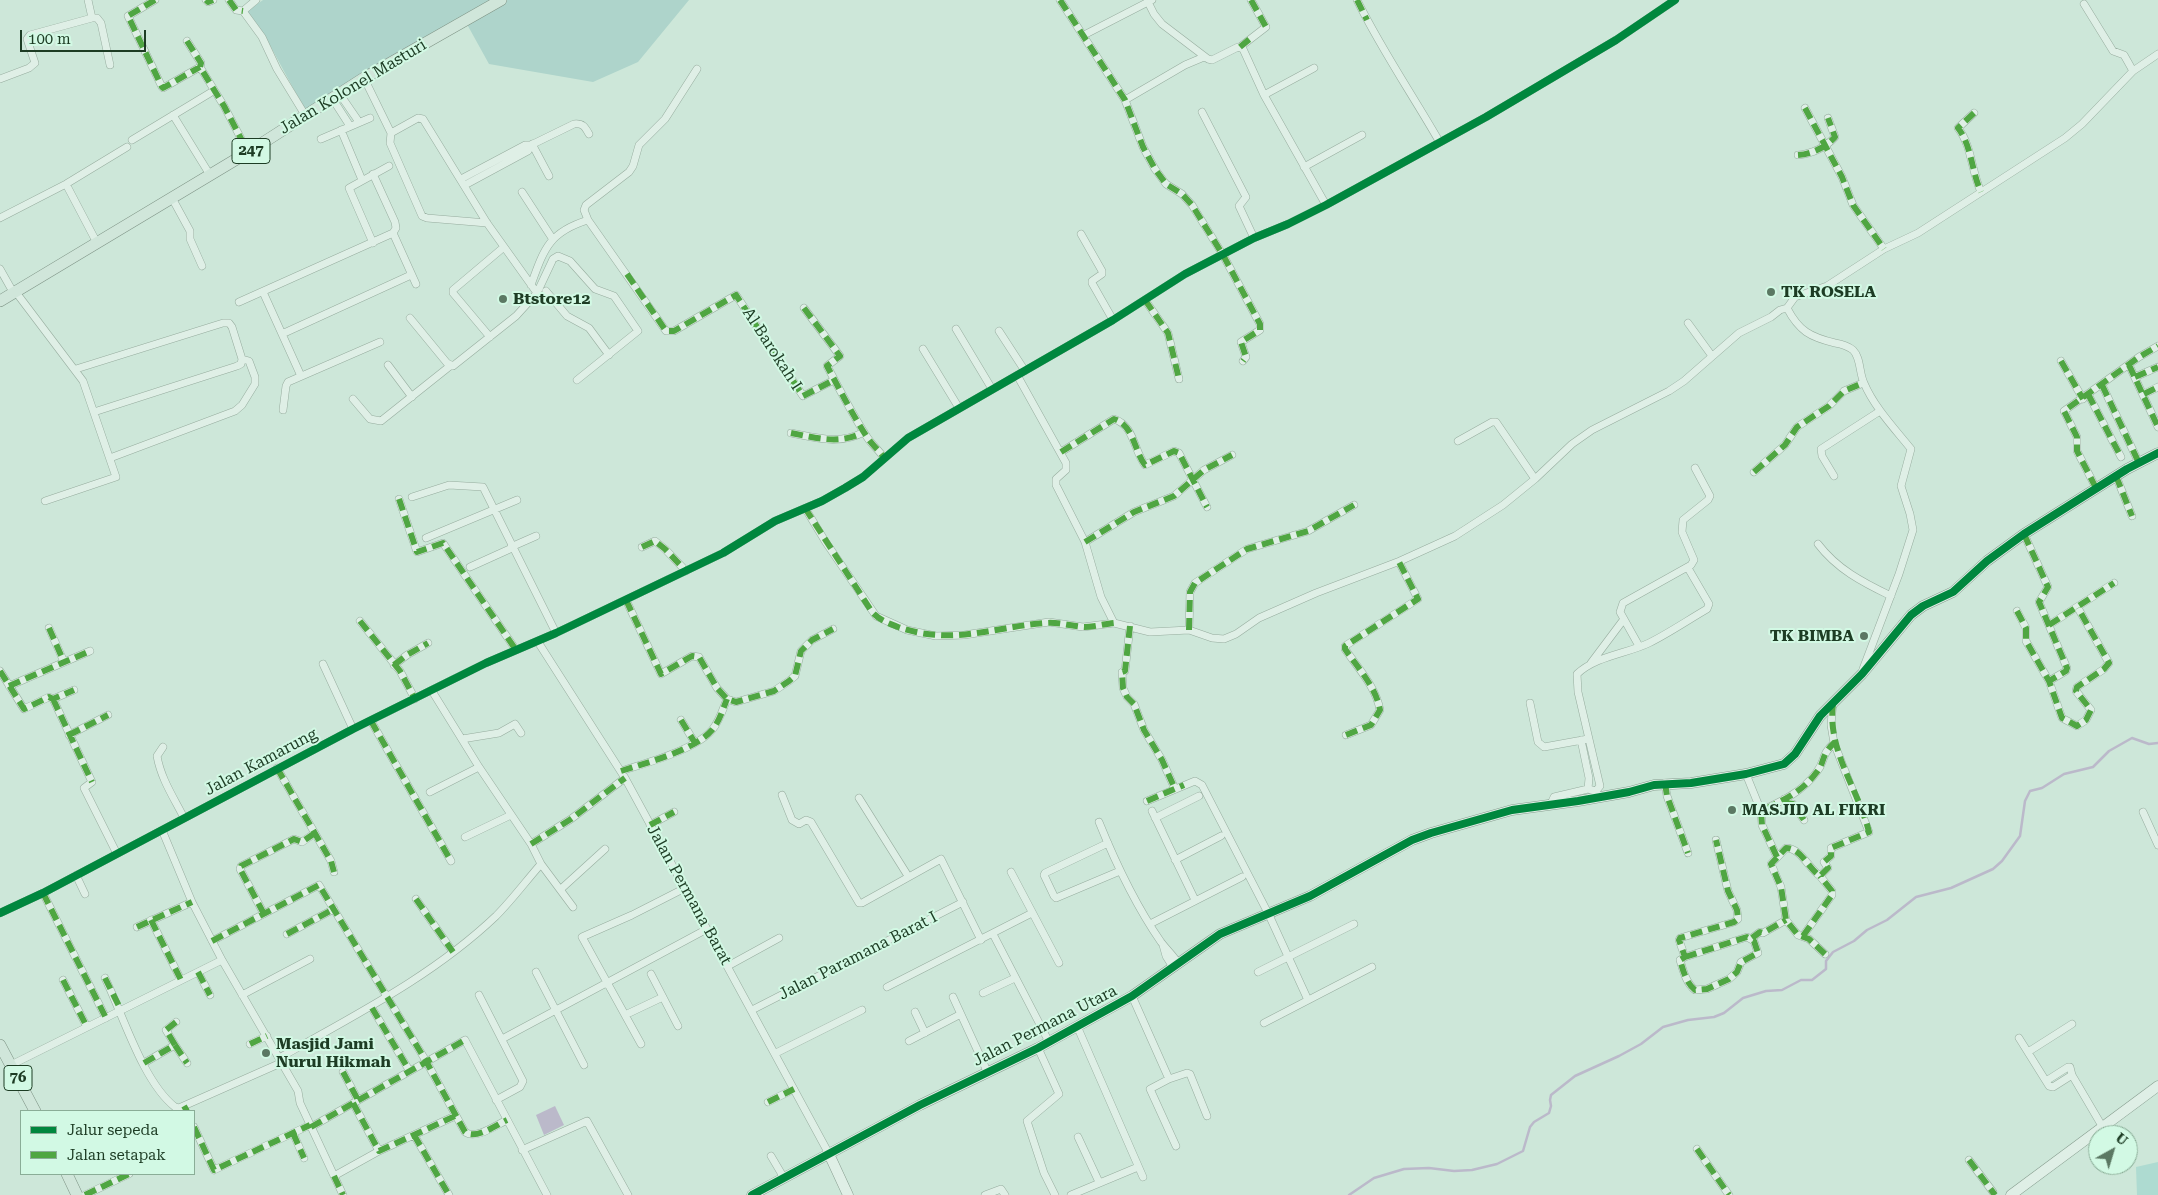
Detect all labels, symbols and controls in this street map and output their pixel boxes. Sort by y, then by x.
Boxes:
scale bar [22,20,149,52]
text: 100 m [28,30,71,48]
street label: Jalan Kolonel Masturi [276,35,430,139]
road number: 247 [232,138,270,164]
place label: TK ROSELA [1781,282,1876,302]
marker: TK ROSELA [1765,286,1777,298]
place label: Btstore12 [513,289,590,309]
marker: Btstore12 [497,293,509,305]
street label: Al Barokah I [738,304,806,394]
place label: TK BIMBA [1770,626,1854,646]
marker: TK BIMBA [1858,630,1870,642]
street label: Jalan Kamarung [201,724,321,800]
place label: MASJID AL FIKRI [1742,800,1885,820]
marker: MASJID AL FIKRI [1726,804,1738,816]
street label: Jalan Permana Barat [643,822,735,968]
street label: Jalan Paramana Barat I [775,908,941,1004]
street label: Jalan Permana Utara [970,981,1120,1071]
place label: Masjid Jami Nurul Hikmah [276,1034,391,1072]
marker: Masjid Jami Nurul Hikmah [260,1047,272,1059]
road number: 76 [4,1066,32,1090]
legend [20,1110,195,1175]
text: Jalur sepeda [67,1121,158,1139]
north arrow [2088,1125,2138,1175]
text: U [2113,1130,2131,1149]
text: Jalan setapak [67,1146,166,1164]

